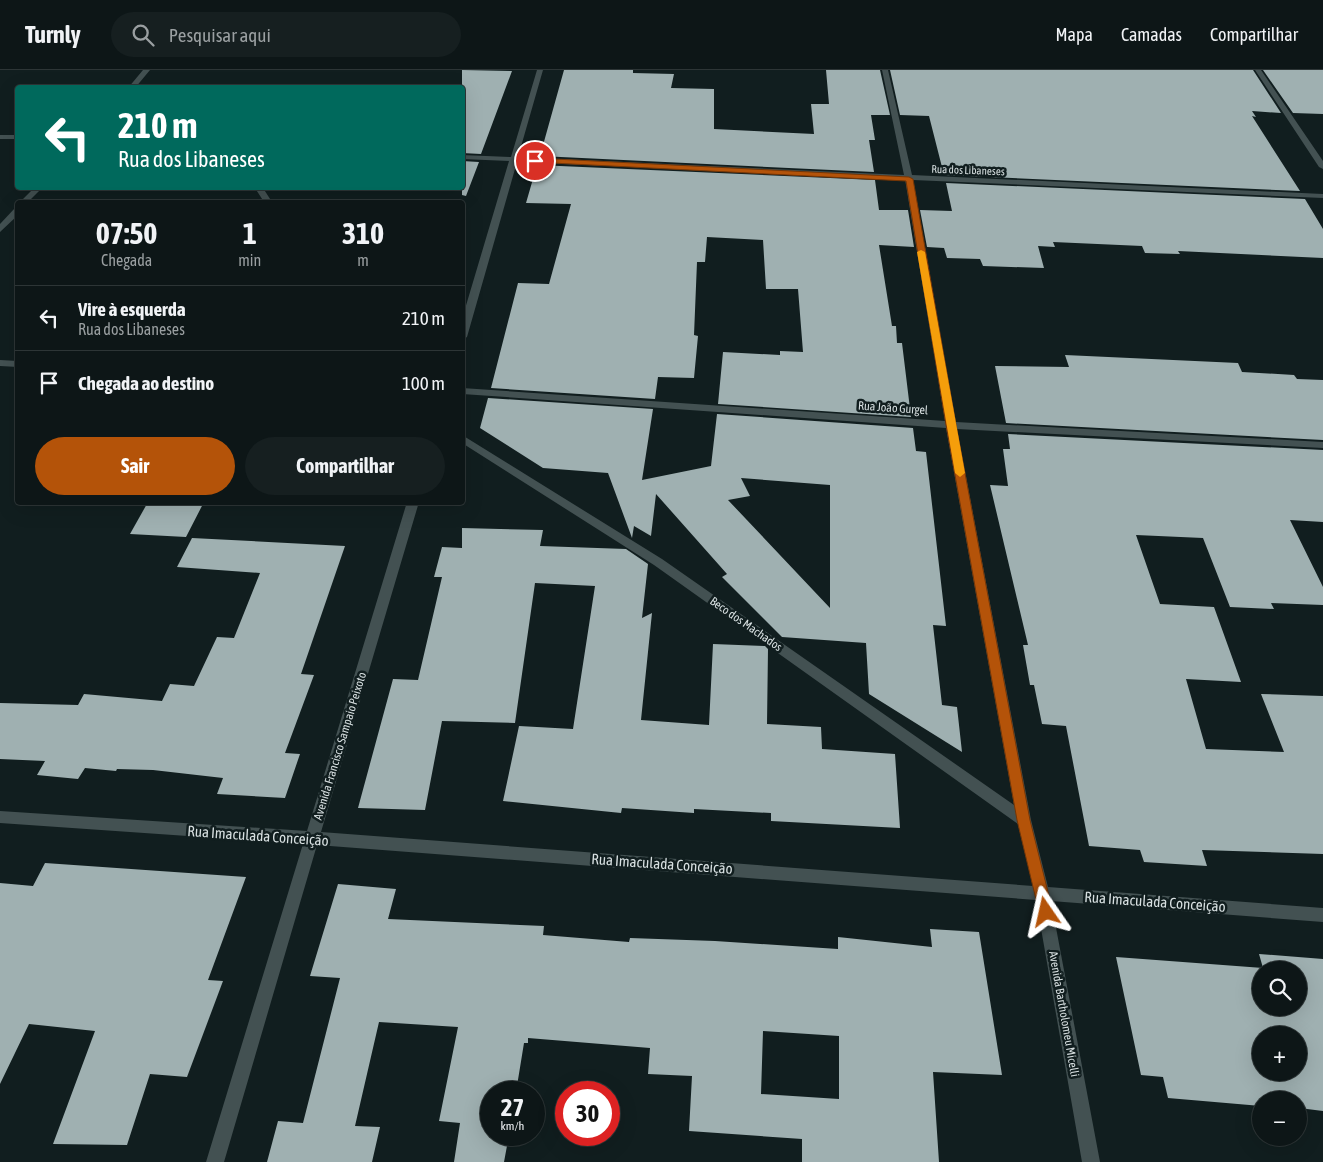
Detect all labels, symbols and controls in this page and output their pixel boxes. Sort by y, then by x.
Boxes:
search box [111,12,461,57]
text: Turnly [25,21,81,48]
icon: search [129,21,157,49]
text: Pesquisar aqui [169,24,271,46]
text: Mapa [1056,24,1093,45]
text: Camadas [1121,24,1182,45]
text: Compartilhar [1210,24,1298,45]
icon: left [35,105,100,170]
text: 210 m [118,105,197,145]
pin [514,140,556,182]
text: Rua dos Libaneses [118,146,265,172]
icon: arrive [521,147,549,175]
street label: Rua dos Libaneses [931,163,1005,177]
text: 07:50 [96,216,157,250]
text: 1 [243,216,257,250]
text: 310 [342,216,384,250]
text: Chegada [101,251,152,269]
text: min [238,251,261,269]
text: m [357,251,369,269]
text: Vire à esquerda [78,298,186,320]
icon: left [35,304,63,332]
text: 210 m [402,307,445,329]
text: Rua dos Libaneses [78,320,185,338]
icon: arrive [35,369,63,397]
text: Chegada ao destino [78,372,214,394]
text: 100 m [402,372,445,394]
street label: Rua João Gurgel [857,399,929,417]
button: Sair [35,437,235,495]
button: Compartilhar [245,437,445,495]
street label: Beco dos Machados [707,594,785,654]
street label: Avenida Francisco Sampaio Peixoto [311,670,369,822]
street label: Rua Imaculada Conceição [187,822,329,849]
street label: Rua Imaculada Conceição [591,850,733,877]
position arrow [1019,885,1071,937]
street label: Rua Imaculada Conceição [1084,888,1226,915]
street label: Avenida Bartholomeu Micelli [1046,950,1082,1078]
map controls [1252,961,1307,1146]
button: search [1252,961,1307,1016]
button: + [1252,1026,1307,1081]
speed limit sign: 30 [555,1081,620,1146]
button: − [1252,1091,1307,1146]
text: 27 [501,1093,524,1121]
text: km/h [501,1119,524,1133]

